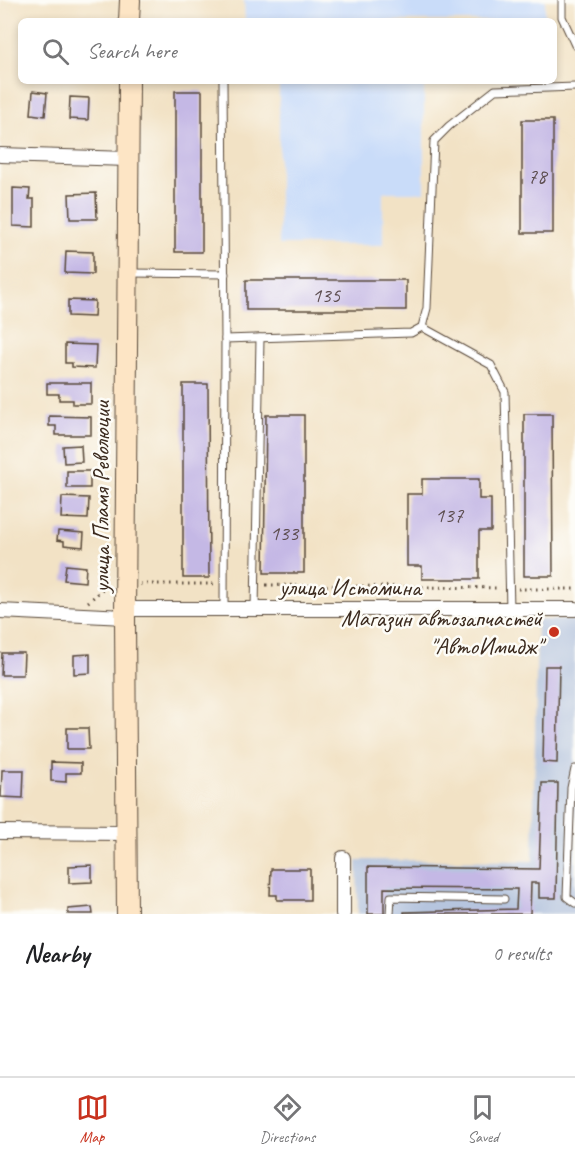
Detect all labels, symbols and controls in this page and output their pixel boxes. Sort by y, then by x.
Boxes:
search box [18,18,557,84]
icon: search [39,35,72,68]
text: Search here [87,37,177,65]
house number: 78 [528,163,549,189]
house number: 135 [312,282,342,308]
street label: улица Пламя Революции [86,399,116,595]
house number: 137 [435,502,465,528]
house number: 133 [270,520,300,546]
street label: улица Истомина [277,572,423,602]
place label: Магазин автозапчастей "АвтоИмидж" [341,603,547,661]
marker: Магазин автозапчастей "АвтоИмидж" [547,625,561,639]
text: Nearby [24,937,89,970]
text: 0 results [492,941,551,966]
tab: Map [76,1091,109,1147]
tab: Directions [260,1091,315,1147]
tab: Saved [466,1091,499,1147]

